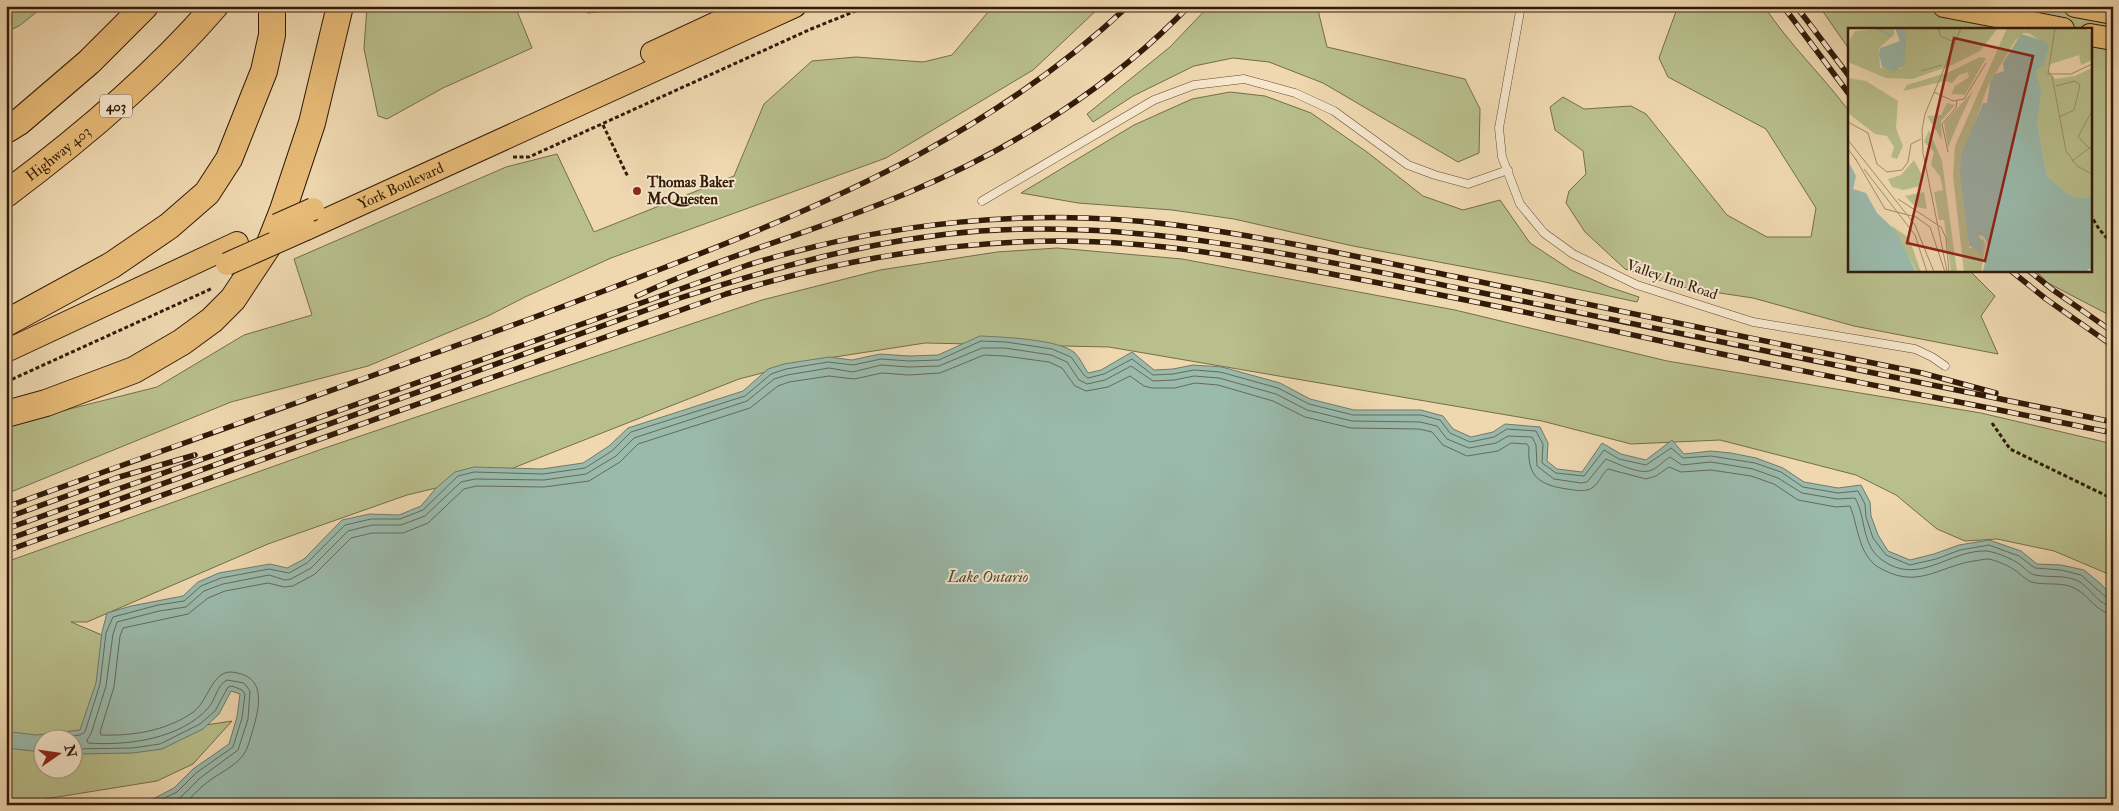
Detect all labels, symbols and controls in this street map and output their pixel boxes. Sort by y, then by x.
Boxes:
inset map [1848,28,2092,271]
road number: 403 [100,94,132,118]
street label: Highway 403 [22,122,95,185]
street label: York Boulevard [355,158,447,214]
place label: Thomas Baker McQuesten [646,173,735,209]
marker: Thomas Baker McQuesten [631,185,643,197]
street label: Valley Inn Road [1624,256,1721,305]
water label: Lake Ontario [947,567,1029,587]
north arrow [32,728,82,778]
text: N [60,742,80,760]

